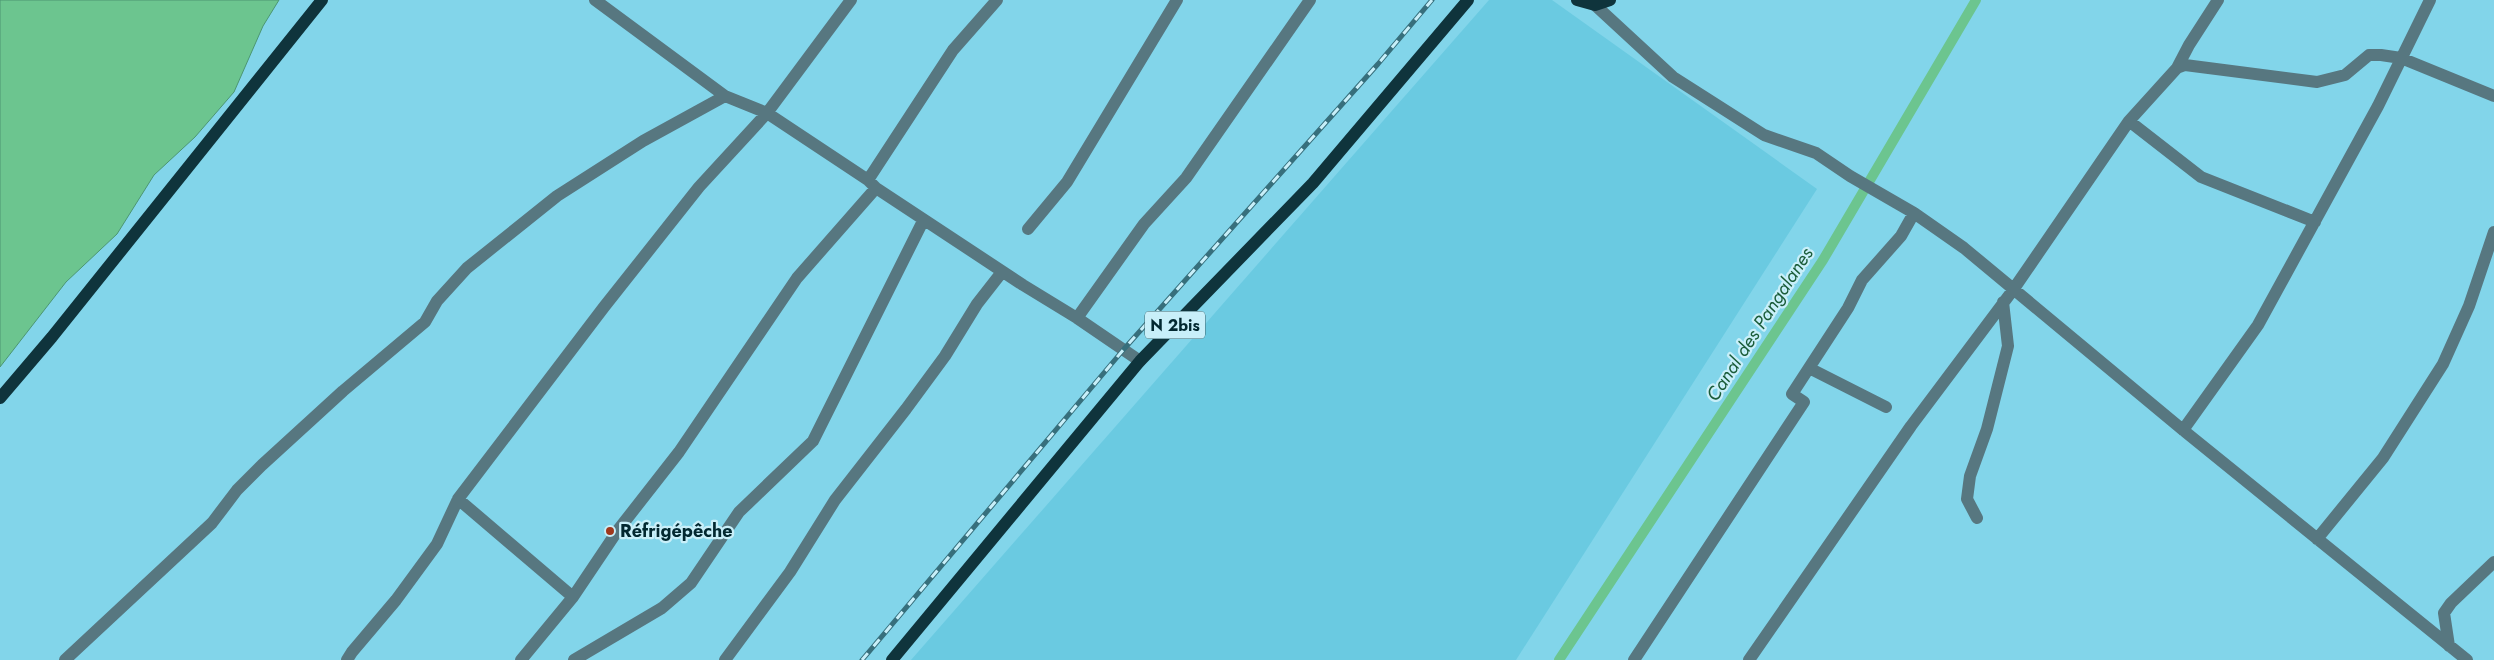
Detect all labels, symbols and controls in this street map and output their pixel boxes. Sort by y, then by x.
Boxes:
water label: Canal des Pangalanes [1699,242,1820,406]
road number: N 2bis [1145,312,1205,338]
place label: Réfrigépêche [620,518,733,544]
marker: Réfrigépêche [604,525,616,537]

